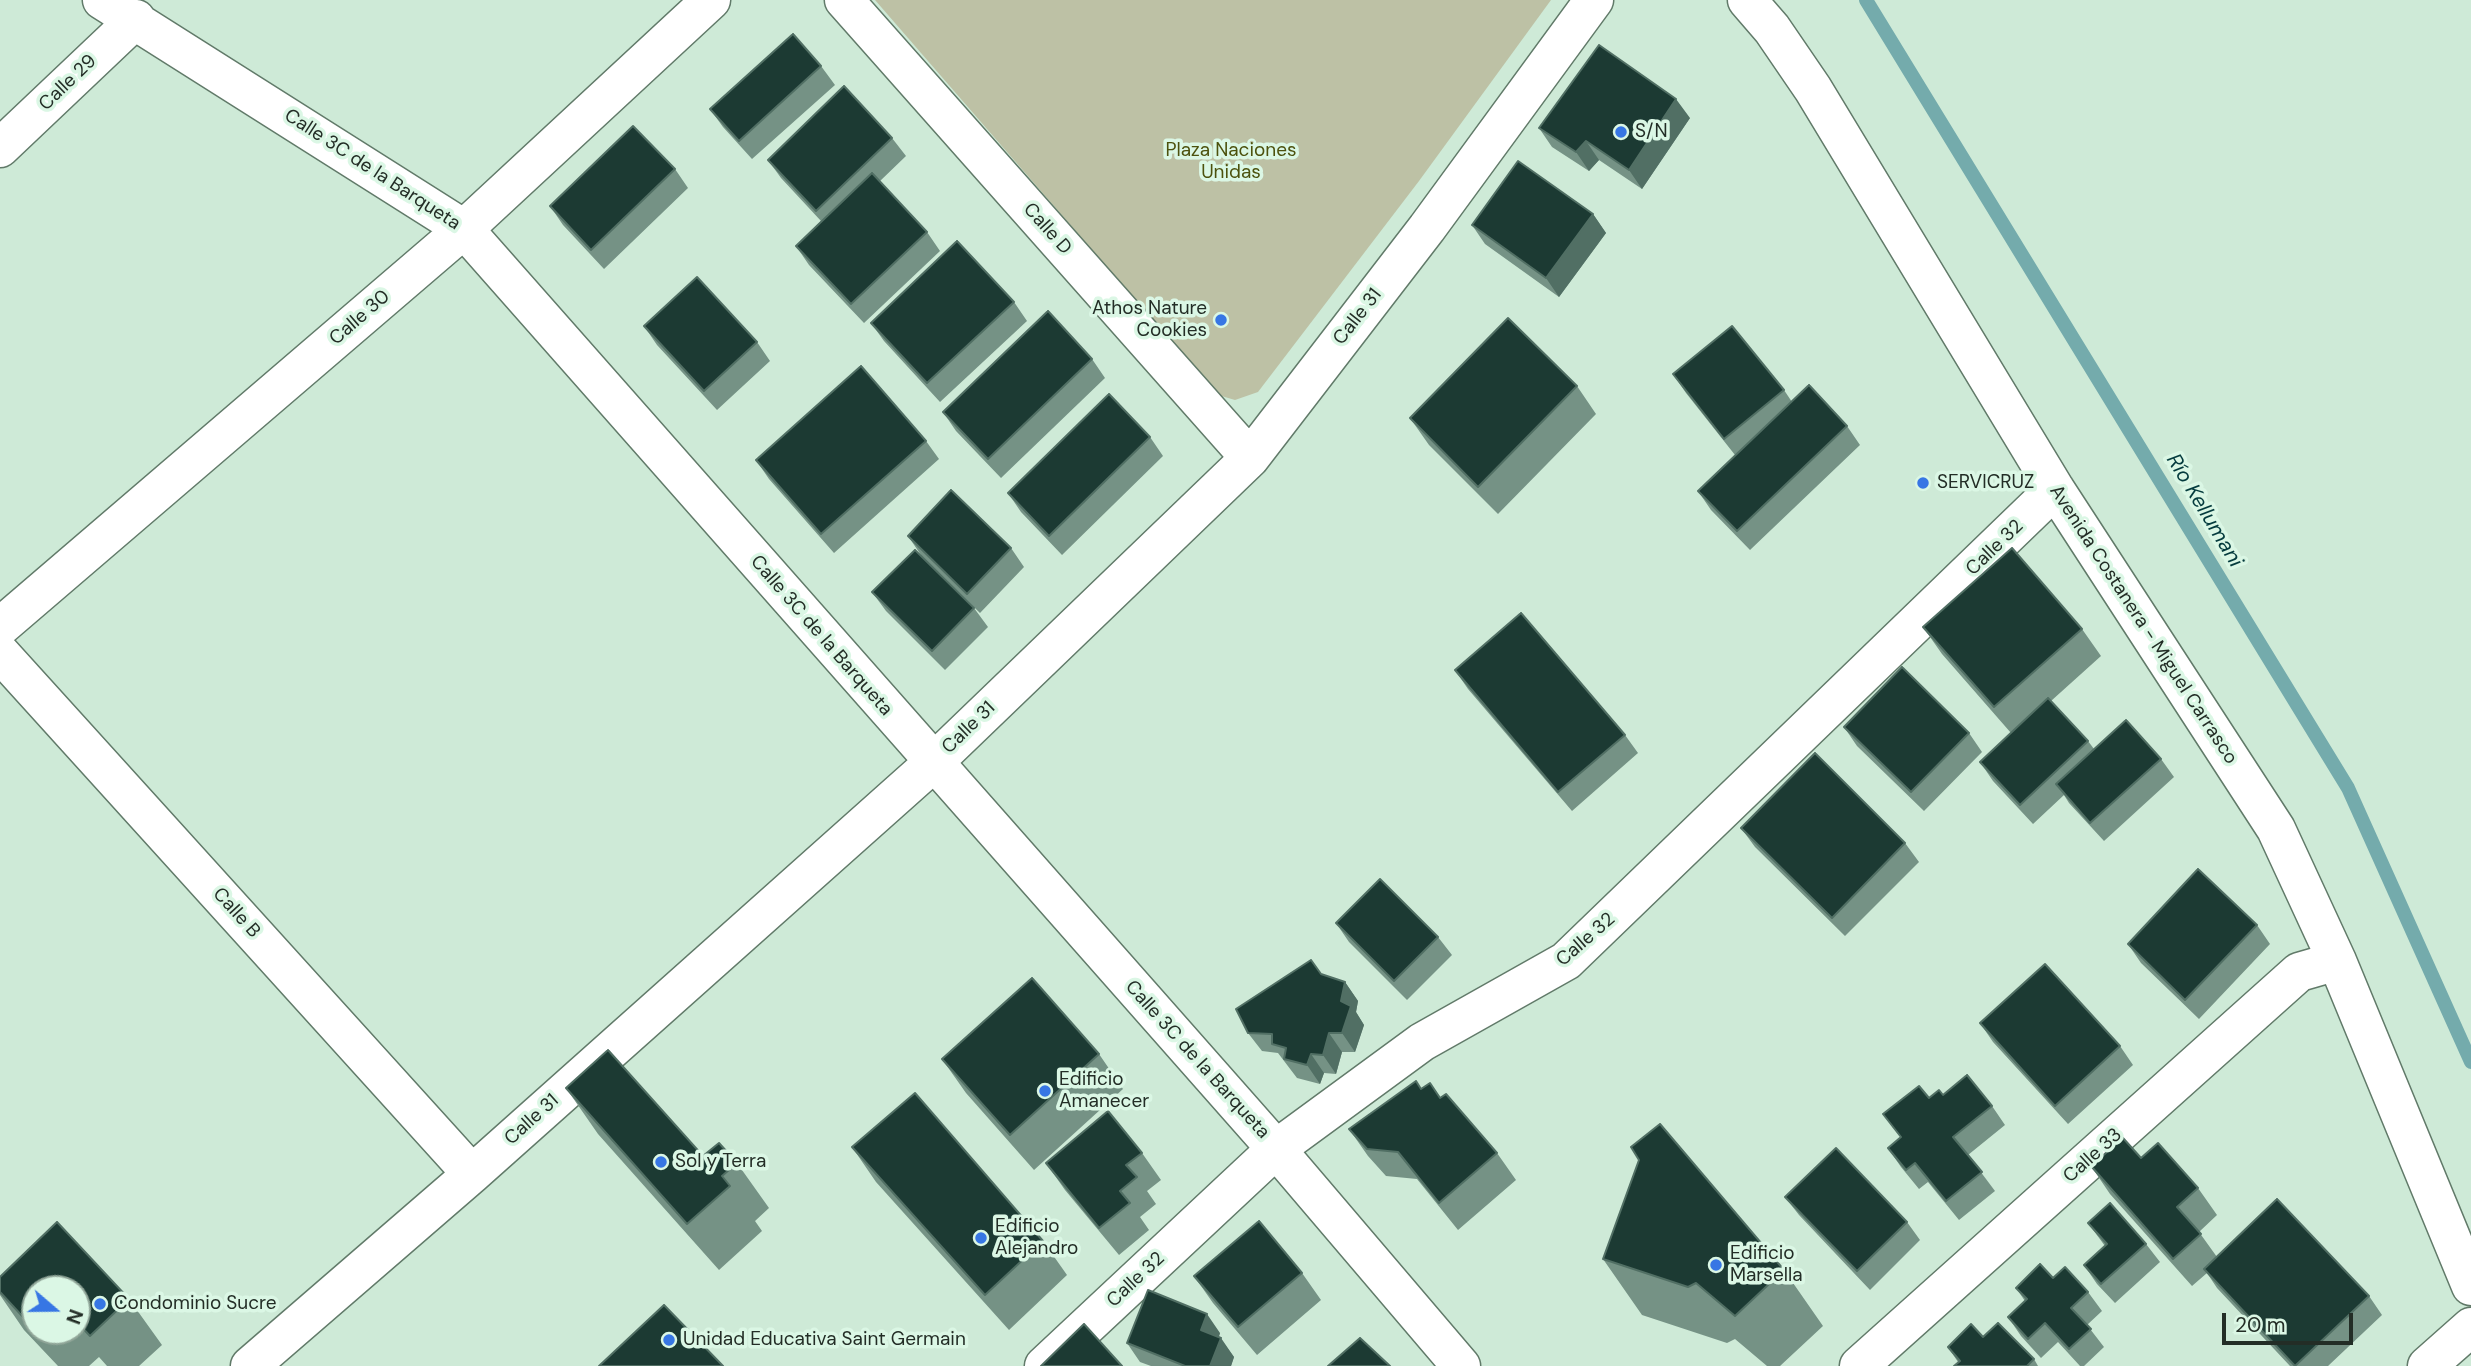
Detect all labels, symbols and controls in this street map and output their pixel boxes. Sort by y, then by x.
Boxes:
street label: Calle 29 [35,50,101,116]
street label: Calle 3C de la Barqueta [280,105,464,235]
place label: S/N [1635,121,1668,143]
marker: S/N [1613,124,1629,140]
park label: Plaza Naciones Unidas [1165,140,1297,184]
street label: Calle D [1018,199,1076,259]
street label: Calle 31 [1329,284,1387,350]
street label: Calle 30 [325,286,395,350]
place label: Athos Nature Cookies [1092,298,1207,342]
marker: Athos Nature Cookies [1213,312,1229,328]
water label: Río Kellumani [2160,450,2248,572]
place label: SERVICRUZ [1937,472,2034,494]
marker: SERVICRUZ [1915,475,1931,491]
street label: Avenida Costanera - Miguel Carrasco [2044,481,2242,769]
street label: Calle 32 [1962,515,2028,581]
street label: Calle 3C de la Barqueta [745,551,897,721]
street label: Calle 31 [938,697,1000,759]
street label: Calle B [208,883,264,943]
street label: Calle 32 [1552,908,1620,972]
street label: Calle 3C de la Barqueta [1120,976,1274,1144]
place label: Edificio Amanecer [1059,1069,1149,1113]
marker: Edificio Amanecer [1037,1083,1053,1099]
street label: Calle 31 [500,1090,564,1150]
street label: Calle 33 [2059,1124,2127,1188]
place label: Sol y Terra [675,1151,766,1173]
marker: Sol y Terra [653,1154,669,1170]
place label: Edificio Alejandro [995,1216,1078,1260]
marker: Edificio Alejandro [973,1230,989,1246]
place label: Edificio Marsella [1730,1243,1802,1287]
street label: Calle 32 [1102,1248,1170,1312]
marker: Edificio Marsella [1708,1257,1724,1273]
north arrow [21,1275,91,1345]
place label: Condominio Sucre [114,1293,276,1315]
marker: Condominio Sucre [92,1296,108,1312]
scale bar [2226,1300,2357,1344]
text: N [60,1306,88,1327]
text: 20 m [2235,1311,2286,1339]
place label: Unidad Educativa Saint Germain [683,1329,966,1351]
marker: Unidad Educativa Saint Germain [661,1332,677,1348]

